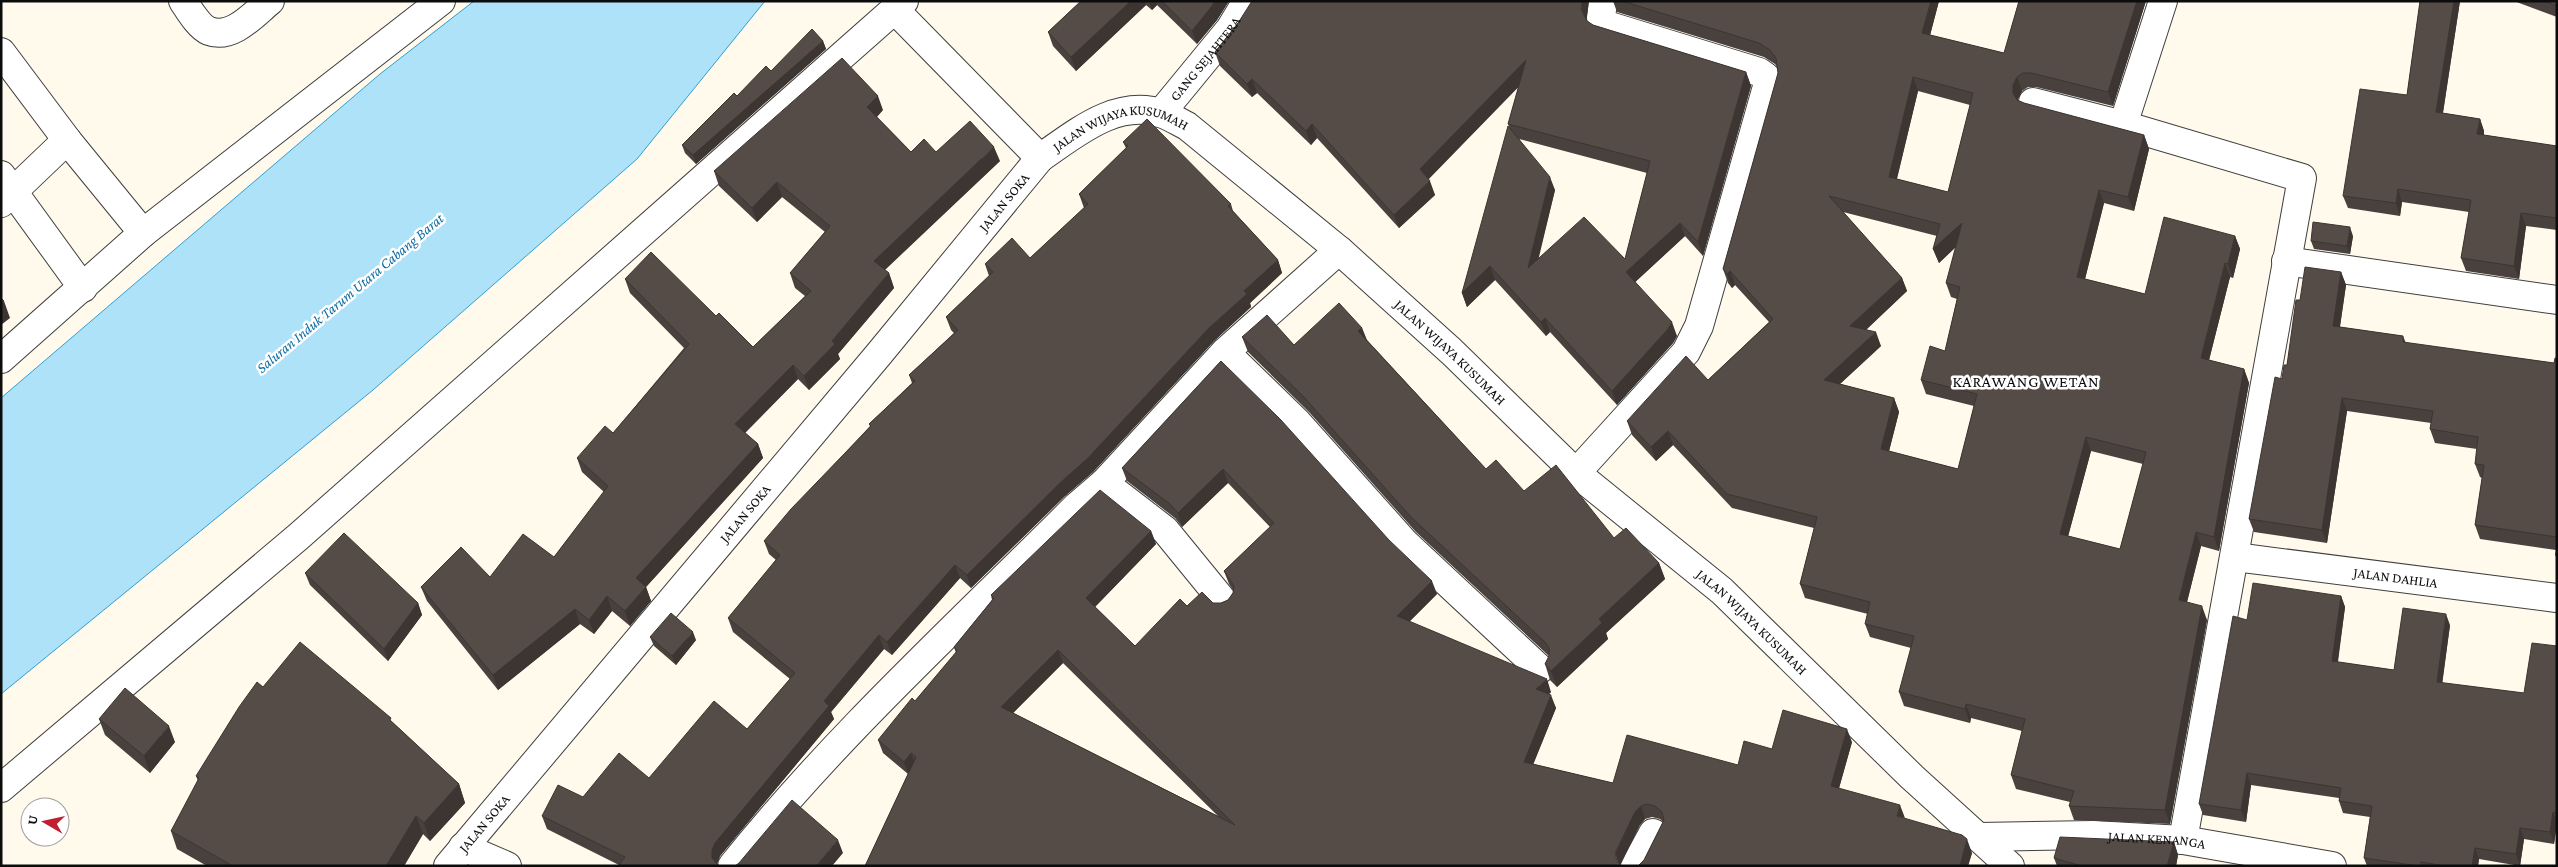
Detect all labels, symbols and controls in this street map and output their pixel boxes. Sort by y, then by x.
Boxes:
street label: GANG SEJAHTERA [1166,14,1244,104]
street label: JALAN WIJAYA KUSUMAH [1048,102,1191,156]
street label: JALAN SOKA [974,170,1033,236]
water label: Saluran Induk Tarum Utara Cabang Barat [253,210,448,377]
street label: JALAN WIJAYA KUSUMAH [1390,295,1509,408]
district label: KARAWANG WETAN [1952,373,2100,390]
street label: JALAN SOKA [715,481,774,547]
street label: JALAN WIJAYA KUSUMAH [1692,564,1811,678]
street label: JALAN DAHLIA [2351,564,2439,591]
street label: JALAN SOKA [454,791,513,857]
north arrow [20,797,70,847]
text: U [24,814,41,826]
street label: JALAN KENANGA [2106,828,2207,852]

